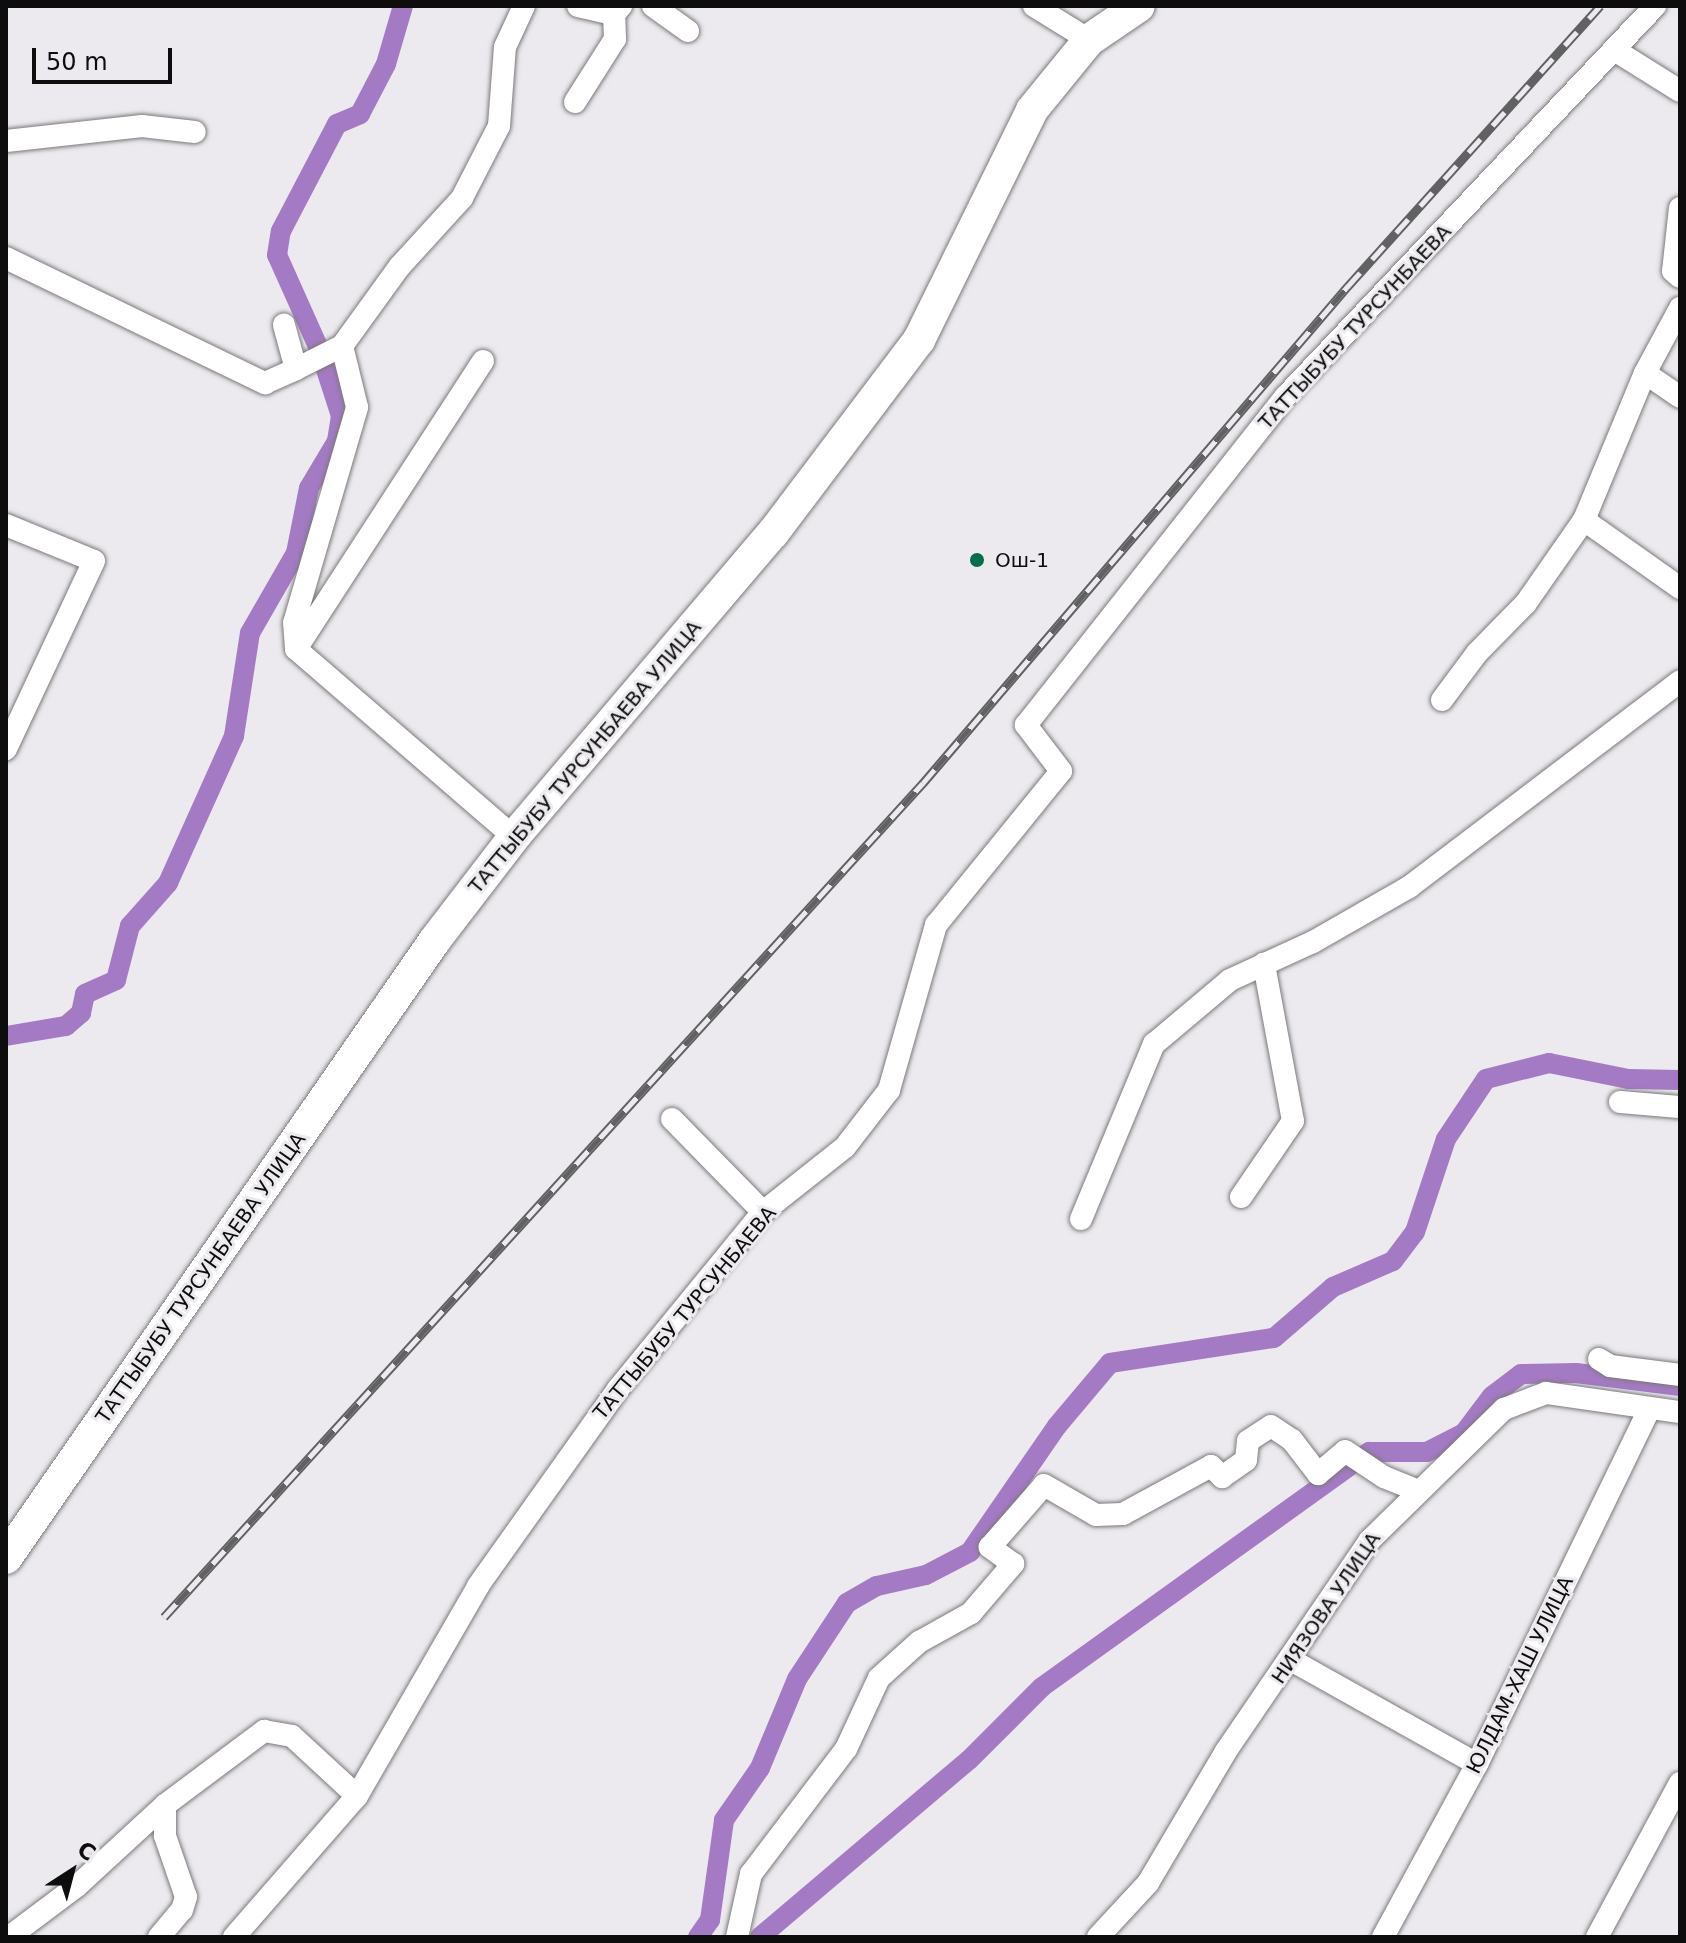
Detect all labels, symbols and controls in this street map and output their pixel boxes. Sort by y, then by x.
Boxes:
scale bar [36,32,176,82]
text: 50 m [46,48,108,76]
street label: ТАТТЫБУБУ ТУРСУНБАЕВА [1254,220,1456,434]
place label: Ош-1 [995,548,1049,572]
marker: Ош-1 [966,549,988,571]
street label: ТАТТЫБУБУ ТУРСУНБАЕВА УЛИЦА [464,616,706,898]
street label: ТАТТЫБУБУ ТУРСУНБАЕВА УЛИЦА [91,1128,311,1428]
street label: ТАТТЫБУБУ ТУРСУНБАЕВА [589,1201,781,1425]
street label: НИЯЗОВА УЛИЦА [1266,1528,1386,1688]
street label: ЮЛДАМ-ХАШ УЛИЦА [1462,1572,1578,1778]
north arrow [32,1831,112,1911]
text: С [73,1836,100,1866]

